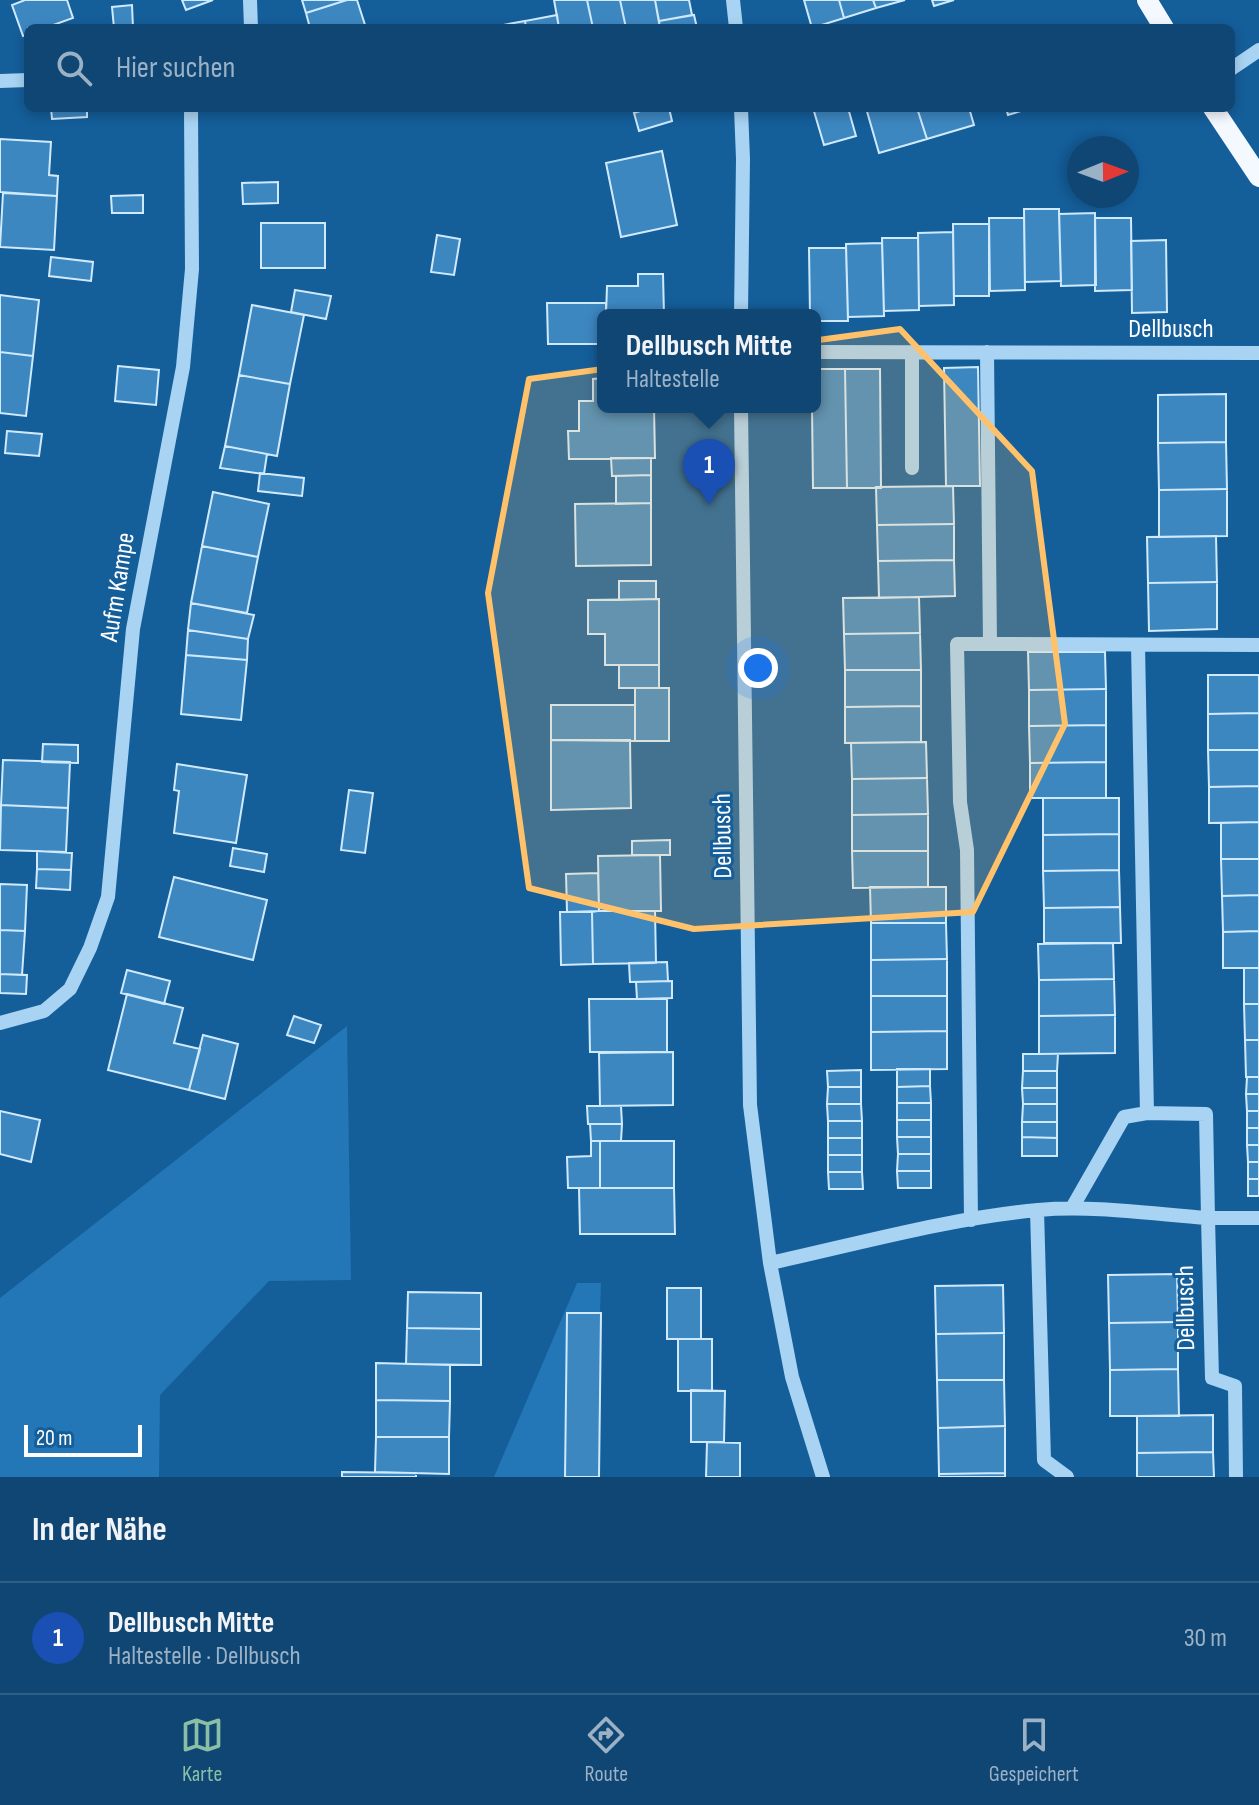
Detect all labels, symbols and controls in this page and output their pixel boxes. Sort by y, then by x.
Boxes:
search box [24,24,1235,112]
icon: search [52,46,96,90]
text: Hier suchen [116,50,235,86]
north arrow [1067,136,1139,208]
popup [597,309,821,413]
street label: Dellbusch [1128,314,1214,345]
text: Dellbusch Mitte [626,328,792,364]
text: Haltestelle [626,364,720,395]
pin: 1 [683,439,735,505]
street label: Aufm Kampe [94,530,142,645]
your location [738,648,778,688]
street label: Dellbusch [707,793,739,879]
street label: Dellbusch [1170,1265,1202,1351]
scale bar [24,1421,142,1457]
text: 20 m [36,1425,73,1452]
text: In der Nähe [32,1509,167,1550]
text: Dellbusch Mitte [108,1605,274,1641]
text: 1 [53,1623,63,1654]
text: 30 m [1184,1623,1227,1654]
text: Haltestelle · Dellbusch [108,1641,301,1672]
tab: Karte [180,1713,224,1788]
tab: Route [584,1713,628,1788]
tab: Gespeichert [989,1713,1079,1788]

